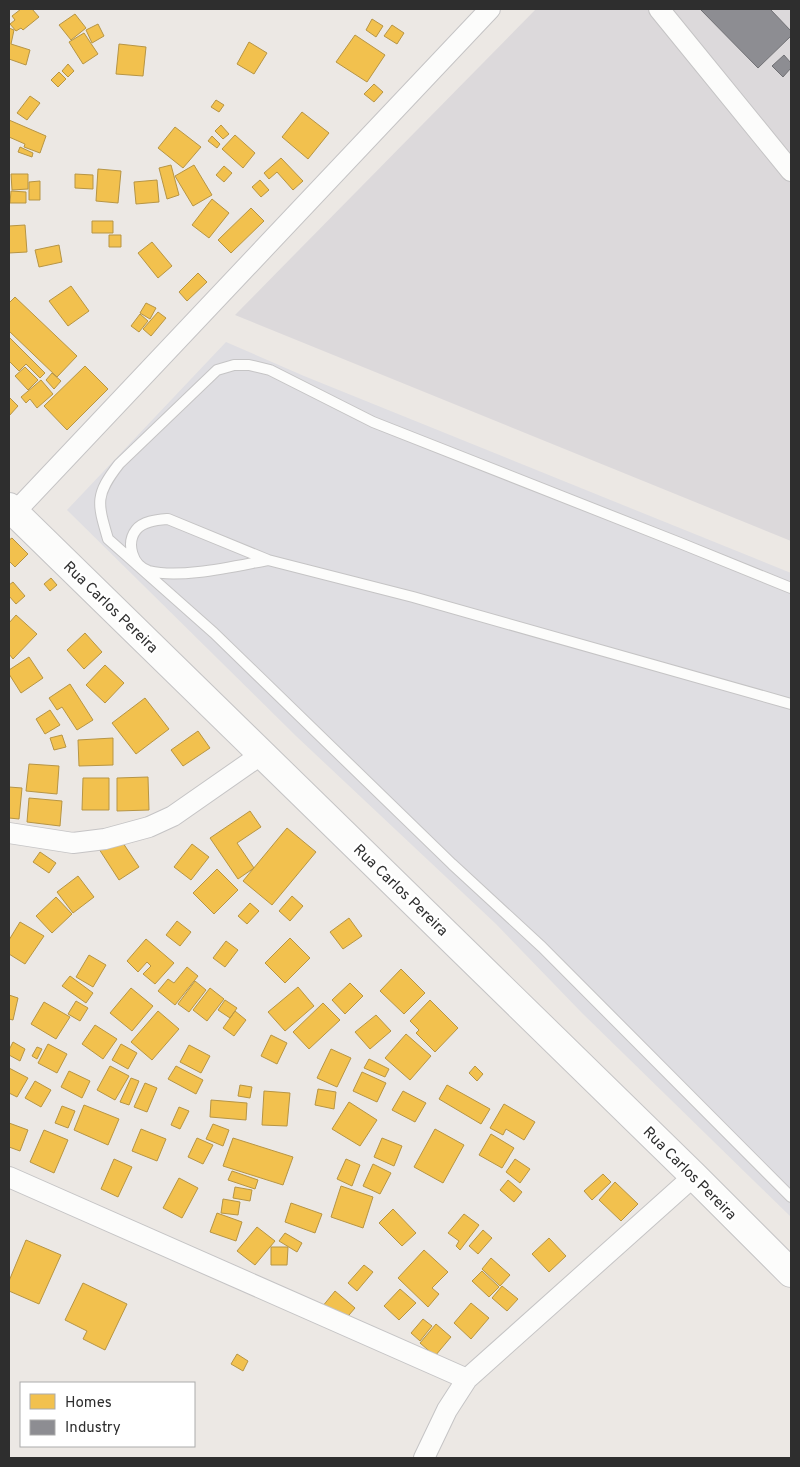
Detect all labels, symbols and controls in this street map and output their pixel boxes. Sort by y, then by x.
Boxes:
street label: Rua Carlos Pereira [59,558,161,658]
street label: Rua Carlos Pereira [349,841,451,941]
street label: Rua Carlos Pereira [638,1123,740,1225]
legend [20,1382,195,1447]
text: Homes [65,1394,112,1413]
text: Industry [65,1419,121,1438]

